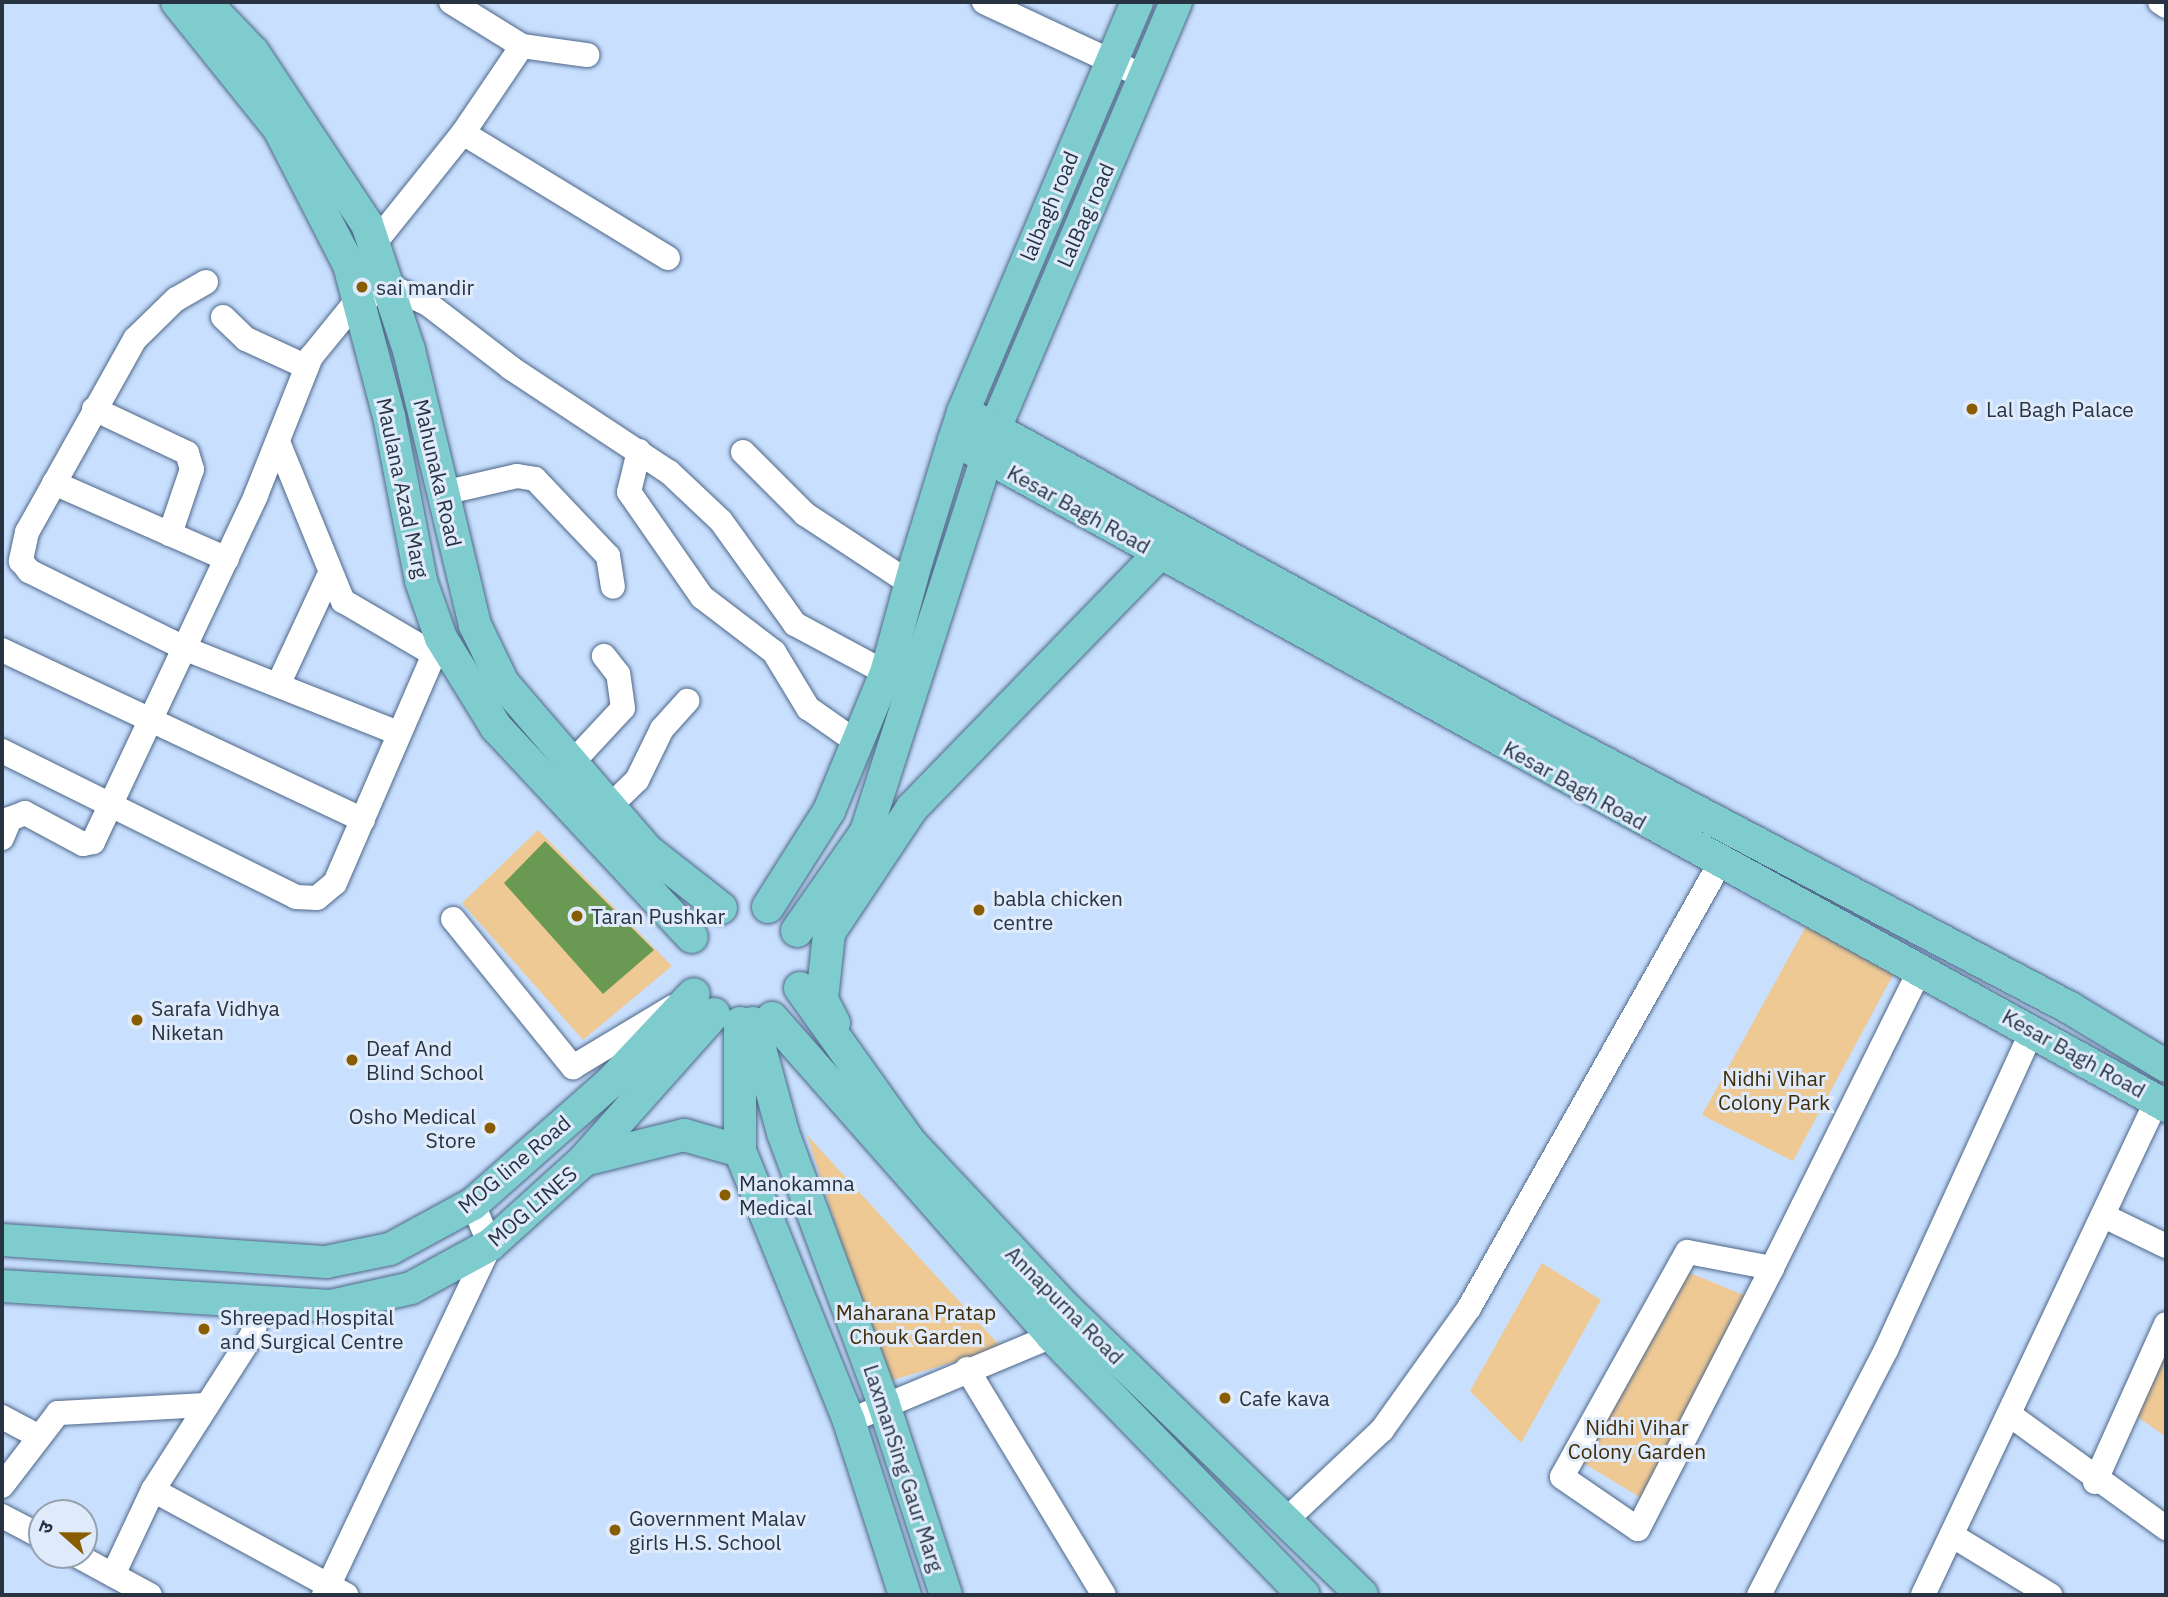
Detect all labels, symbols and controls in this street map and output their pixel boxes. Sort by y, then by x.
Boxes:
street label: lalbagh road [1015,147,1083,265]
street label: LalBag road [1051,159,1119,271]
place label: sai mandir [376,274,474,300]
marker: sai mandir [354,279,370,295]
street label: Maulana Azad Marg [372,396,434,580]
place label: Lal Bagh Palace [1986,396,2134,422]
street label: Mahunaka Road [409,397,467,549]
marker: Lal Bagh Palace [1964,401,1980,417]
street label: Kesar Bagh Road [1003,459,1155,559]
street label: Kesar Bagh Road [1499,735,1651,835]
place label: babla chicken centre [993,885,1123,935]
marker: babla chicken centre [971,902,987,918]
place label: Taran Pushkar [591,903,725,929]
marker: Taran Pushkar [569,908,585,924]
place label: Sarafa Vidhya Niketan [151,995,280,1045]
street label: Kesar Bagh Road [1998,1003,2150,1103]
marker: Sarafa Vidhya Niketan [129,1012,145,1028]
place label: Deaf And Blind School [366,1035,484,1085]
marker: Deaf And Blind School [344,1052,360,1068]
park label: Nidhi Vihar Colony Park [1718,1065,1830,1115]
place label: Osho Medical Store [349,1103,476,1153]
street label: MOG line Road [453,1110,575,1218]
marker: Osho Medical Store [482,1120,498,1136]
street label: MOG LINES [482,1161,582,1251]
place label: Manokamna Medical [739,1170,855,1220]
marker: Manokamna Medical [717,1187,733,1203]
street label: Annapurna Road [1001,1241,1129,1369]
park label: Maharana Pratap Chouk Garden [836,1299,996,1349]
place label: Shreepad Hospital and Surgical Centre [220,1304,403,1354]
marker: Shreepad Hospital and Surgical Centre [194,1319,214,1339]
street label: LaxmanSing Gaur Marg [859,1361,949,1575]
place label: Cafe kava [1239,1385,1330,1411]
marker: Cafe kava [1217,1390,1233,1406]
park label: Nidhi Vihar Colony Garden [1568,1414,1706,1464]
north arrow [28,1499,98,1569]
place label: Government Malav girls H.S. School [629,1505,806,1555]
text: उ [32,1518,58,1537]
marker: Government Malav girls H.S. School [607,1522,623,1538]

